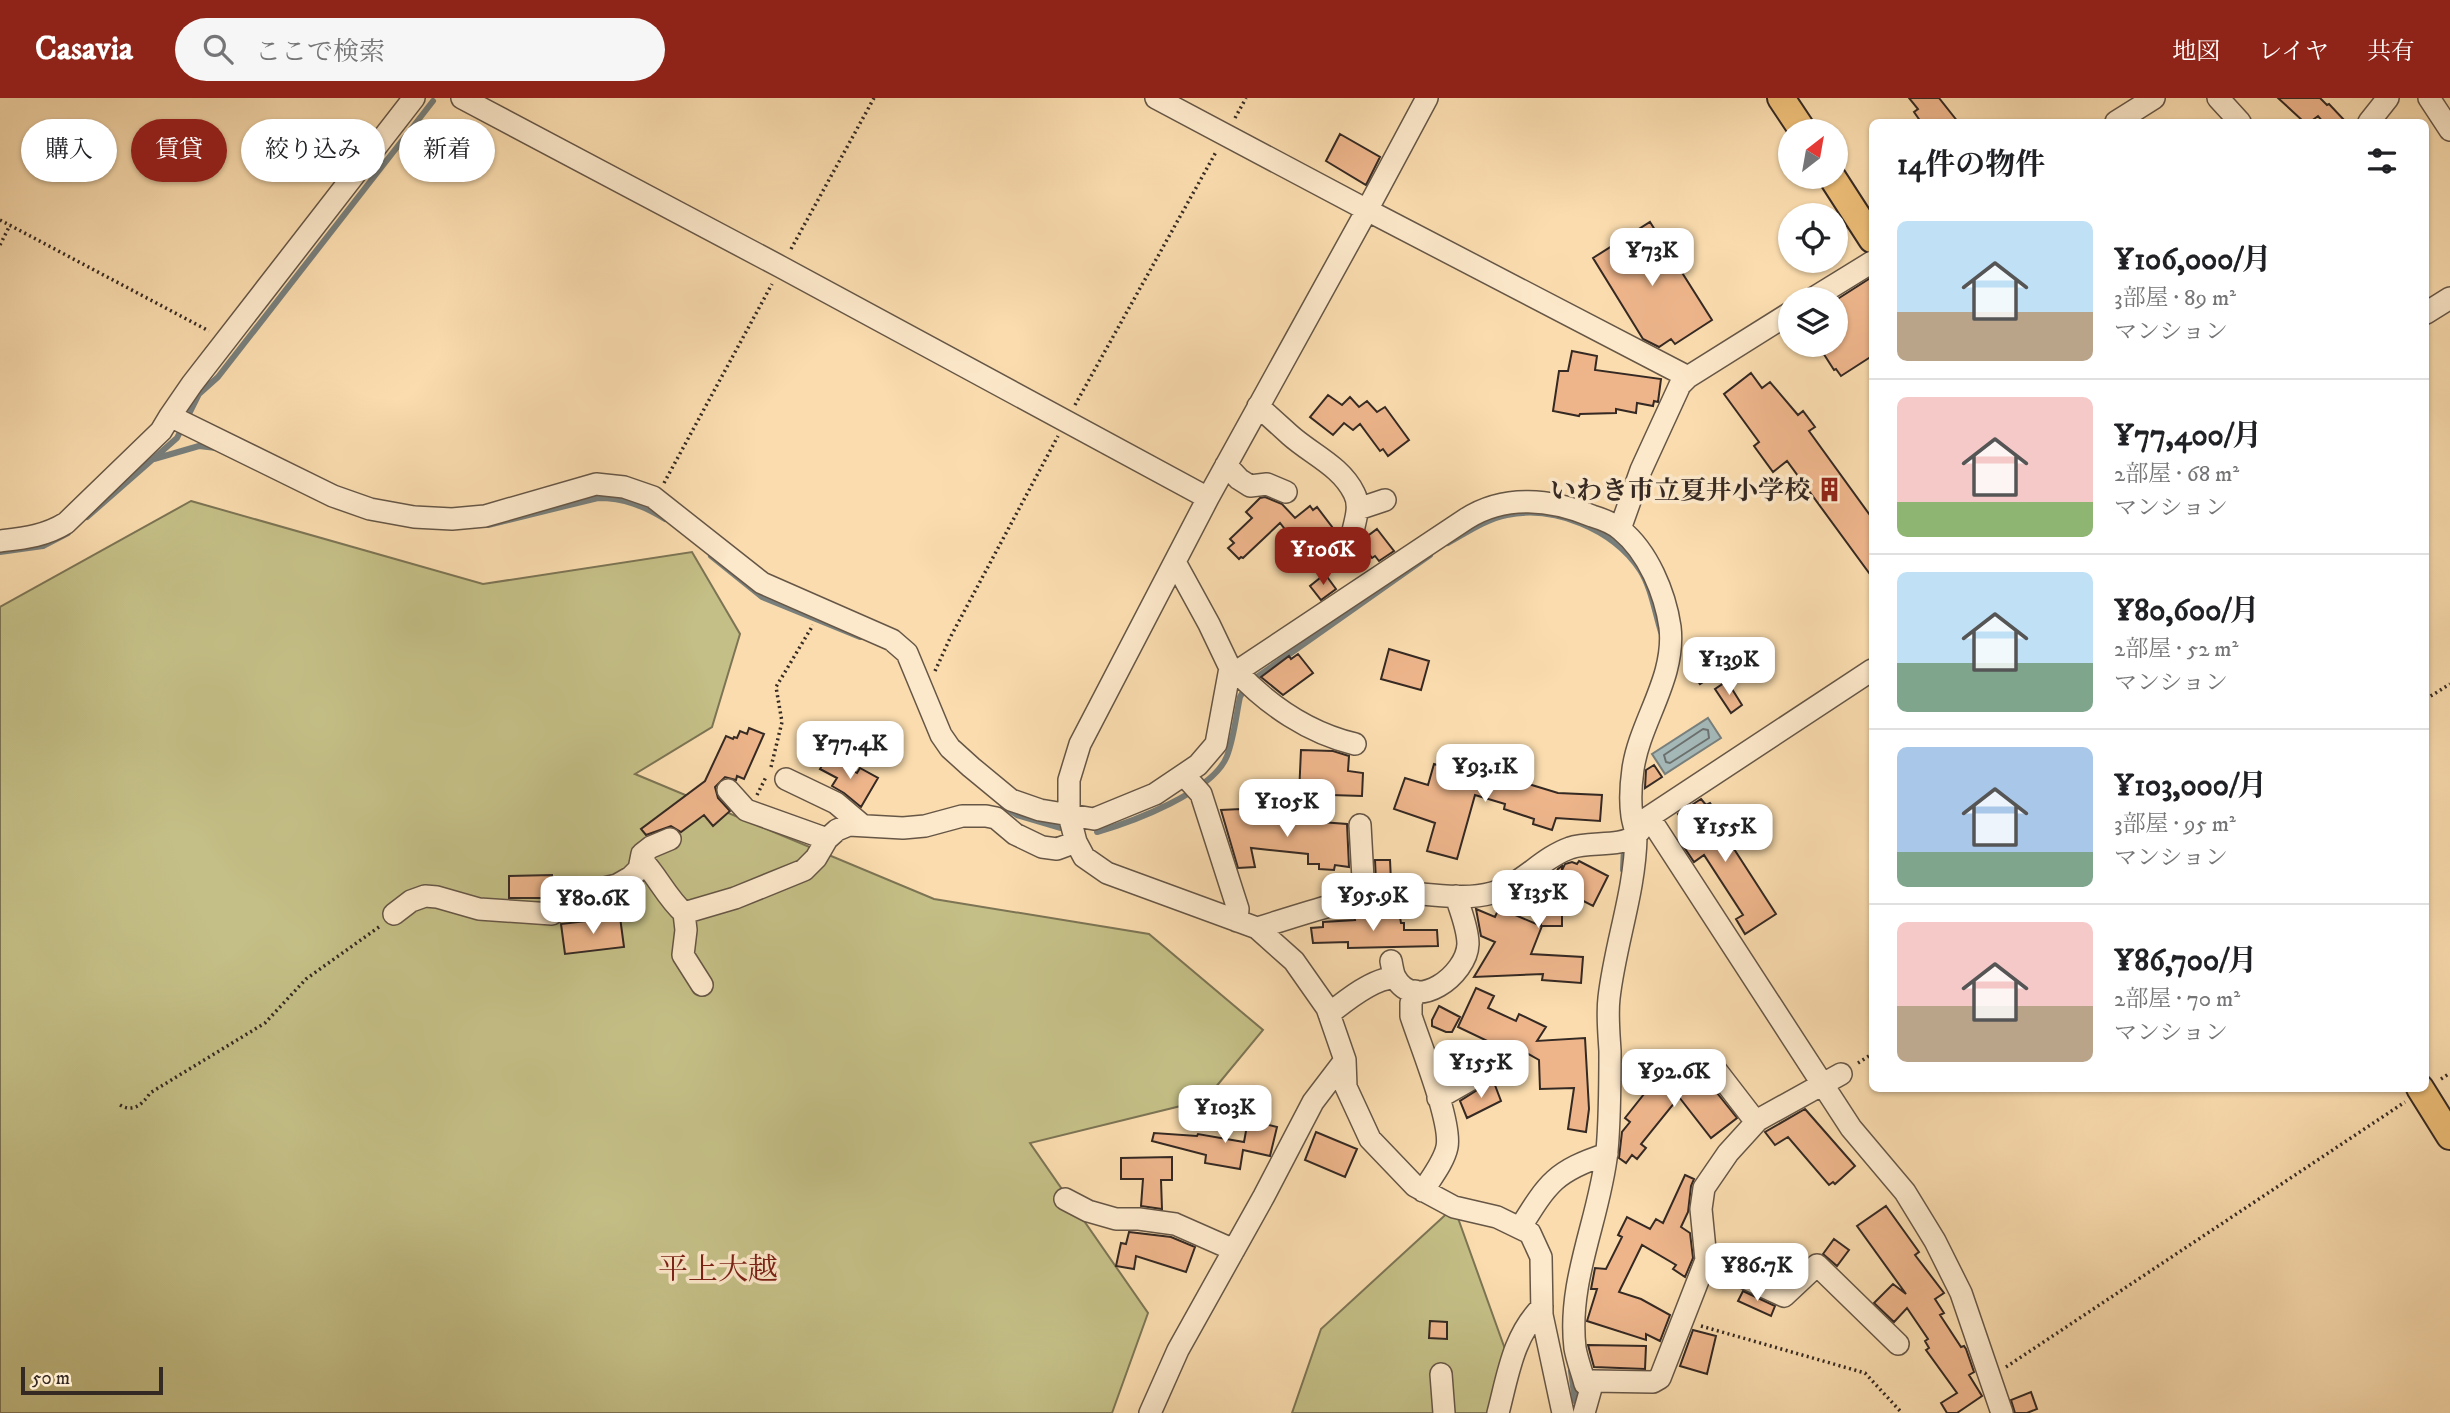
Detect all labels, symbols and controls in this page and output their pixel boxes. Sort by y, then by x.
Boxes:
search box [175,18,665,81]
text: Casavia [35,29,133,70]
icon: search [199,30,237,68]
text: ここで検索 [255,36,385,69]
text: 地図 [2172,37,2220,67]
text: レイヤ [2258,37,2329,67]
text: 共有 [2367,37,2415,67]
chip: 購入 [21,119,117,182]
chip: 賃貸 [131,119,227,182]
chip: 絞り込み [241,119,385,182]
chip: 新着 [399,119,495,182]
north arrow [1778,119,1848,189]
map controls [1778,119,1848,357]
icon: filters [2363,142,2401,180]
text: 14件の物件 [1897,147,2045,184]
button: locate [1778,203,1848,273]
pin: ¥73K [1611,228,1693,288]
text: ¥73K [1626,236,1678,265]
text: ¥106,000/月 [2114,242,2271,279]
icon: home [1953,249,2037,333]
text: 3部屋 · 89 m² [2114,284,2236,313]
button: layers [1778,287,1848,357]
text: マンション [2114,318,2228,347]
text: ¥77,400/月 [2114,418,2262,455]
icon: home [1953,425,2037,509]
text: 2部屋 · 68 m² [2114,460,2239,489]
place label: いわき市立夏井小学校 [1550,475,1810,508]
building icon: いわき市立夏井小学校 [1816,476,1844,504]
text: マンション [2114,494,2228,523]
pin: ¥106K [1274,528,1372,587]
text: ¥106K [1291,535,1355,564]
text: ¥80,600/月 [2114,593,2259,630]
icon: home [1953,600,2037,684]
text: 2部屋 · 52 m² [2114,635,2238,664]
pin: ¥139K [1680,638,1778,697]
text: ¥139K [1699,645,1759,674]
text: マンション [2114,669,2228,698]
pin: ¥77.4K [793,722,907,781]
text: ¥77.4K [813,729,887,758]
pin: ¥93.1K [1428,744,1542,804]
text: ¥93.1K [1452,752,1518,781]
text: ¥103,000/月 [2114,768,2267,805]
icon: home [1953,775,2037,859]
pin: ¥105K [1238,780,1336,839]
text: ¥105K [1255,787,1319,816]
pin: ¥155K [1676,804,1774,864]
text: 3部屋 · 95 m² [2114,810,2236,839]
text: ¥155K [1694,812,1756,841]
text: マンション [2114,844,2228,873]
pin: ¥135K [1489,870,1587,930]
pin: ¥95.9K [1316,874,1430,933]
pin: ¥80.6K [536,876,650,936]
text: ¥135K [1508,878,1568,907]
text: ¥95.9K [1338,881,1408,910]
text: ¥80.6K [557,884,629,913]
text: ¥86,700/月 [2114,943,2257,980]
icon: home [1953,950,2037,1034]
text: 2部屋 · 70 m² [2114,985,2240,1014]
text: マンション [2114,1019,2228,1048]
pin: ¥155K [1432,1040,1530,1100]
text: ¥155K [1450,1048,1512,1077]
pin: ¥92.6K [1617,1049,1731,1109]
text: ¥92.6K [1638,1057,1710,1086]
pin: ¥103K [1176,1086,1274,1145]
text: ¥103K [1195,1093,1255,1122]
pin: ¥86.7K [1700,1244,1814,1303]
text: ¥86.7K [1721,1251,1793,1280]
district label: 平上大越 [658,1252,778,1289]
scale bar [21,1364,163,1396]
text: 50 m [32,1367,70,1390]

